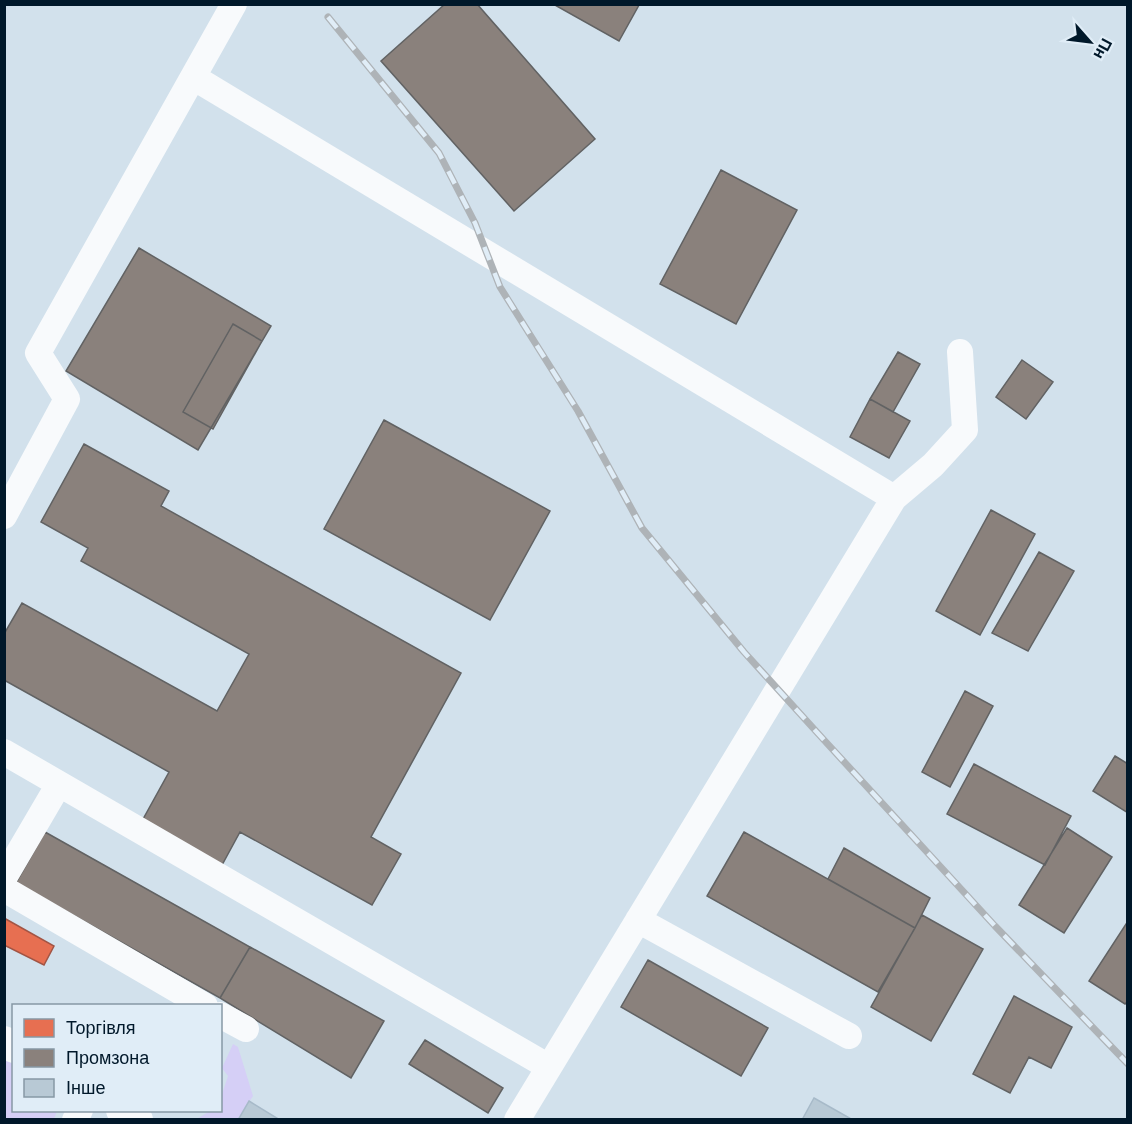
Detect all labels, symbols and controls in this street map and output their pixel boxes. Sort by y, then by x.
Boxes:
north arrow [1060,12,1120,72]
text: Пн [1089,35,1116,63]
legend [12,1004,222,1112]
text: Торгівля [66,1017,136,1038]
text: Промзона [66,1047,150,1068]
text: Інше [66,1077,105,1098]

